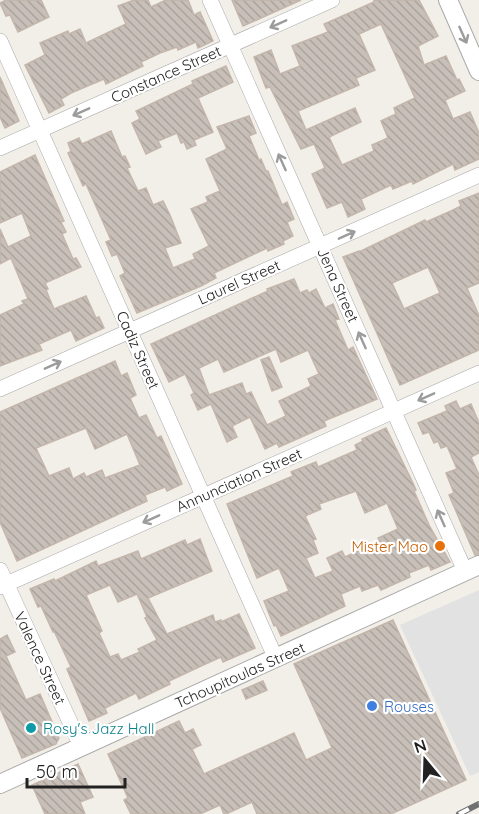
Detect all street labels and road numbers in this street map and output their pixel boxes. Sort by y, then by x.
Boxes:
street label: Constance Street [108,41,224,107]
street label: Jena Street [313,245,363,325]
street label: Laurel Street [195,255,283,309]
street label: Cadiz Street [112,308,164,392]
street label: Annunciation Street [173,444,305,516]
street label: Valence Street [10,608,70,708]
street label: Tchoupitoulas Street [172,638,308,712]

